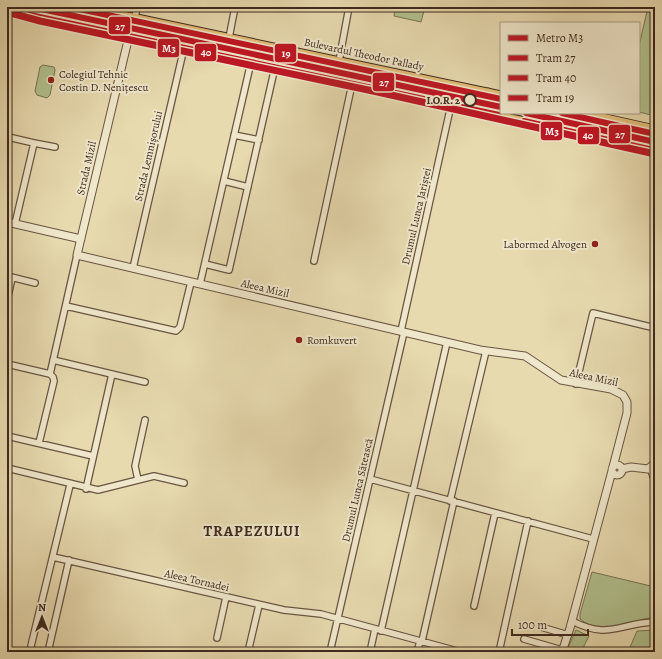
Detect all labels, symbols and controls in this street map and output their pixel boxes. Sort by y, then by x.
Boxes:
line badge: 27 [108,16,131,35]
text: 27 [115,19,125,34]
legend [500,22,640,114]
text: Metro M3 [536,30,583,46]
street label: Bulevardul Theodor Pallady [303,34,425,75]
line badge: M3 [157,38,180,58]
text: M3 [162,41,176,56]
line badge: 40 [194,43,217,62]
line badge: 19 [274,43,297,63]
text: 40 [201,45,212,60]
text: 19 [281,46,291,61]
text: Tram 27 [536,50,576,66]
place label: Colegiul Tehnic Costin D. Nenițescu [59,67,148,95]
text: Tram 40 [536,70,576,86]
line badge: 27 [372,72,395,92]
marker: Colegiul Tehnic Costin D. Nenițescu [46,75,56,85]
text: 27 [379,75,389,90]
text: Tram 19 [536,90,574,106]
place label: I.O.R. 2 [426,93,461,108]
marker: I.O.R. 2 [463,93,477,107]
street label: Strada Lemnișorului [131,109,166,203]
line badge: M3 [540,121,563,141]
text: M3 [545,124,559,139]
line badge: 27 [608,124,631,144]
line badge: 40 [577,126,600,145]
text: 27 [615,127,625,142]
text: 40 [583,128,594,143]
street label: Strada Mizil [73,139,100,197]
street label: Drumul Lunca Jariștei [398,166,435,266]
place label: Labormed Alvogen [503,237,587,252]
marker: Labormed Alvogen [590,239,600,249]
street label: Aleea Mizil [238,275,291,301]
place label: Romkuvert [307,333,357,348]
marker: Romkuvert [294,335,304,345]
street label: Aleea Mizil [567,365,620,390]
street label: Drumul Lunca Sătească [338,436,377,543]
district label: TRAPEZULUI [204,521,300,541]
street label: Aleea Tornadei [162,566,231,595]
north arrow [22,597,62,637]
text: N [38,600,46,615]
scale bar [512,611,588,637]
text: 100 m [518,617,547,633]

